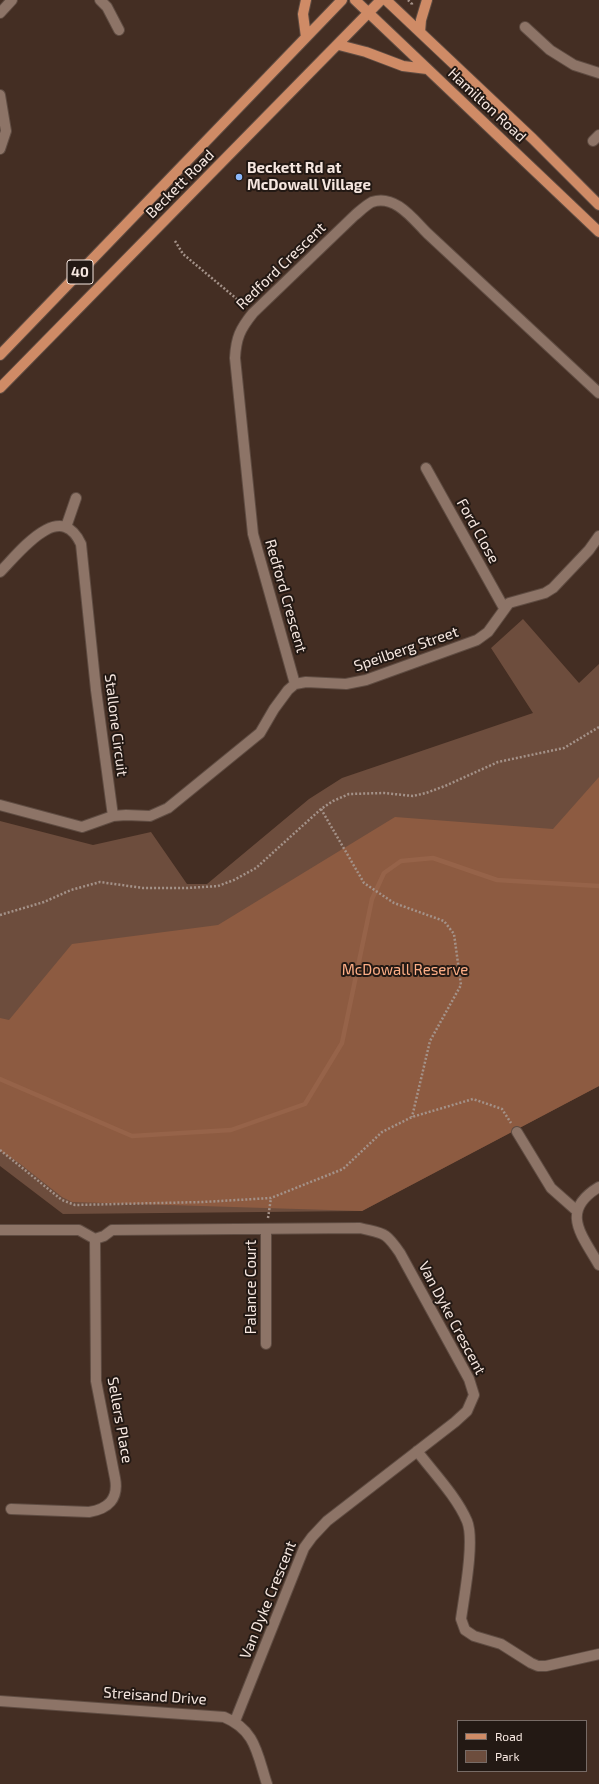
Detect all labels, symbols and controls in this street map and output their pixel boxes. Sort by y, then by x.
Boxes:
street label: Hamilton Road [444,64,530,146]
street label: Beckett Road [142,146,218,222]
place label: Beckett Rd at McDowall Village [247,159,371,194]
marker: Beckett Rd at McDowall Village [234,172,244,182]
street label: Redford Crescent [232,219,330,313]
road number: 40 [67,260,93,284]
street label: Ford Close [453,495,503,567]
street label: Redford Crescent [261,537,311,655]
street label: Speilberg Street [351,623,461,675]
street label: Stallone Circuit [101,673,131,777]
park label: McDowall Reserve [342,961,468,979]
street label: Palance Court [242,1240,260,1334]
street label: Van Dyke Crescent [415,1258,489,1378]
street label: Sellers Place [104,1375,136,1465]
street label: Van Dyke Crescent [236,1538,300,1662]
street label: Streisand Drive [103,1683,207,1709]
legend [457,1720,587,1772]
text: Road [495,1729,523,1743]
text: Park [495,1749,520,1763]

